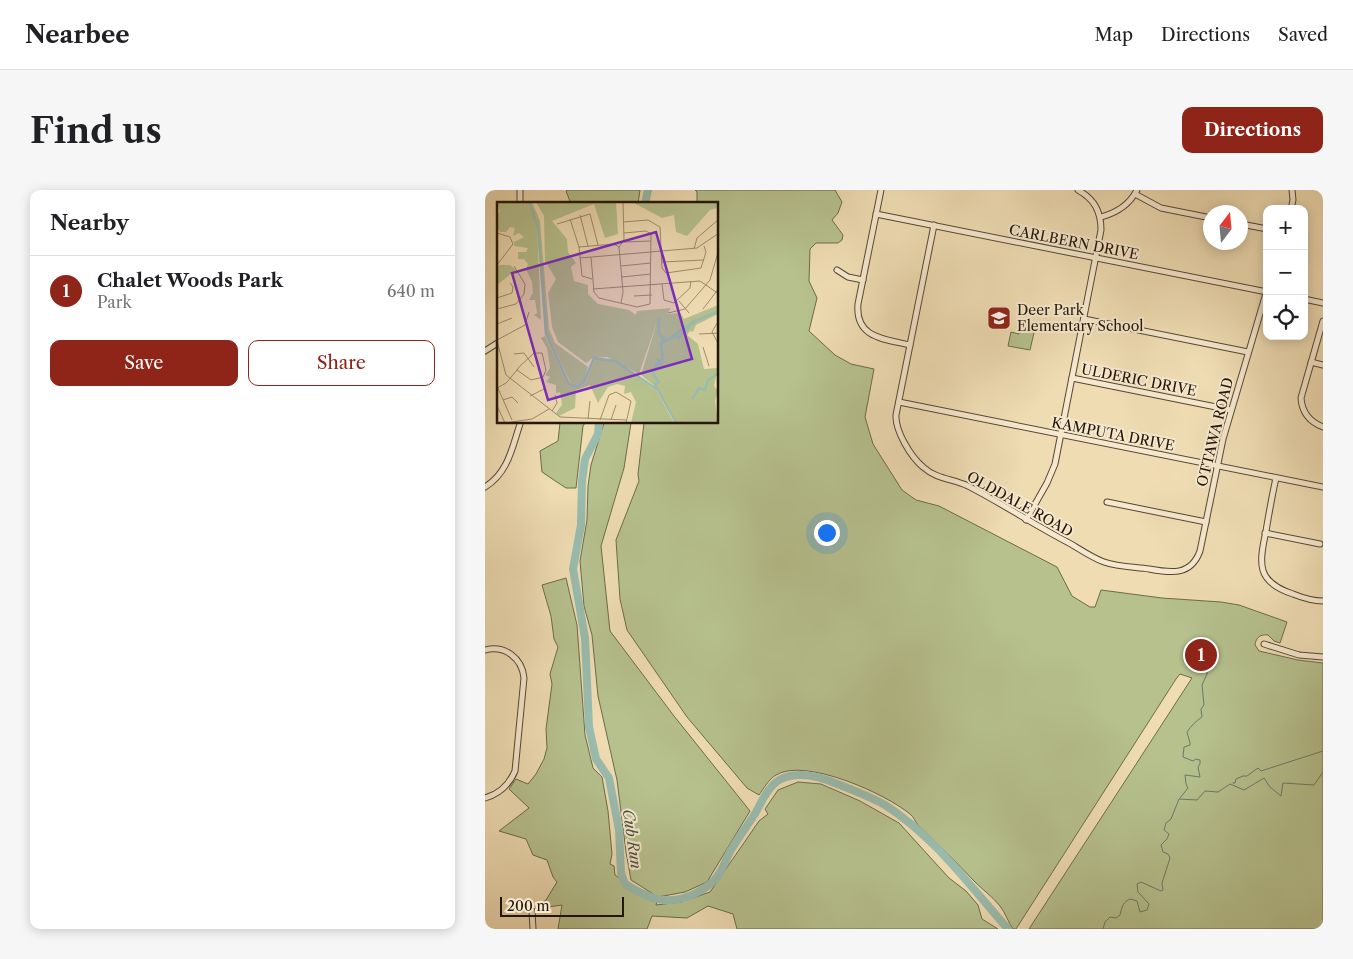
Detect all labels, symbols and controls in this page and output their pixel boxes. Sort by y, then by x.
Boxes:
text: Nearbee [25,20,130,49]
text: Map [1094,24,1133,46]
text: Directions [1161,24,1250,46]
text: Saved [1278,24,1328,46]
button: Directions [1182,107,1323,153]
text: Find us [30,109,162,152]
inset map [497,202,719,424]
north arrow [1203,205,1248,250]
map controls [1263,205,1308,340]
button: + [1263,205,1308,250]
text: Nearby [50,210,129,235]
street label: CARLBERN DRIVE [1008,221,1140,263]
button: − [1263,250,1308,295]
text: Chalet Woods Park [97,269,283,292]
text: 1 [62,281,70,301]
text: 640 m [387,281,435,301]
text: Park [97,292,132,312]
button: locate [1263,295,1308,340]
place label: Deer Park Elementary School [1017,301,1143,335]
school or university icon: Deer Park Elementary School [986,305,1012,331]
button: Save [50,340,238,386]
button: Share [248,340,435,386]
street label: ULDERIC DRIVE [1080,360,1198,400]
street label: OTTAWA ROAD [1193,376,1237,488]
street label: KAMPUTA DRIVE [1050,413,1176,455]
street label: OLDDALE ROAD [964,467,1076,541]
your location [814,520,840,546]
pin: 1 [1185,636,1217,674]
water label: Cub Run [619,808,646,870]
scale bar [500,894,624,917]
text: 200 m [507,897,550,915]

